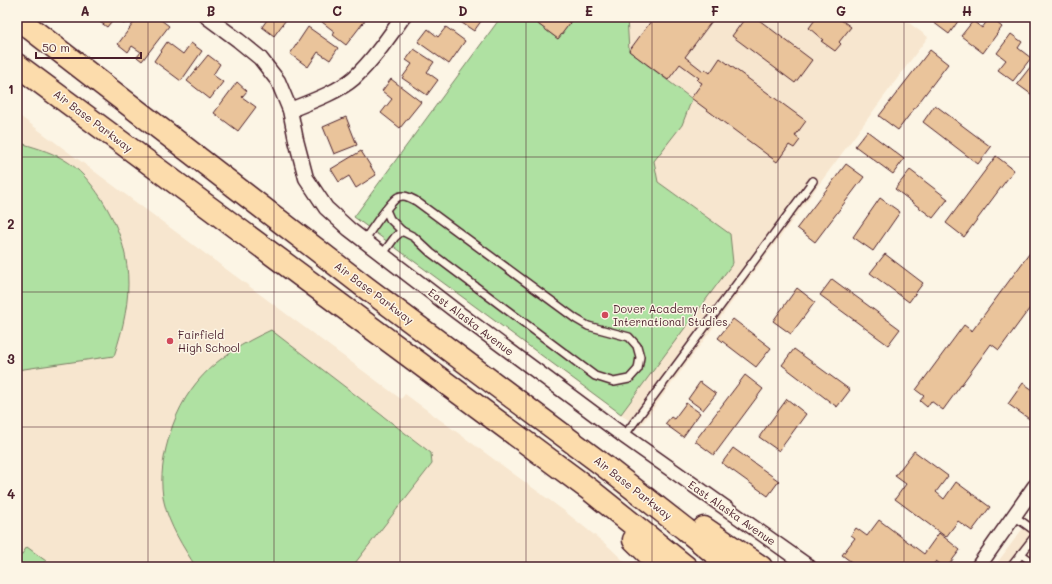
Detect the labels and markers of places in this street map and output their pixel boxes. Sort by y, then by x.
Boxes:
place label: Dover Academy for International Studies [613,301,728,329]
marker: Dover Academy for International Studies [600,310,610,320]
place label: Fairfield High School [178,327,240,355]
marker: Fairfield High School [165,336,175,346]

